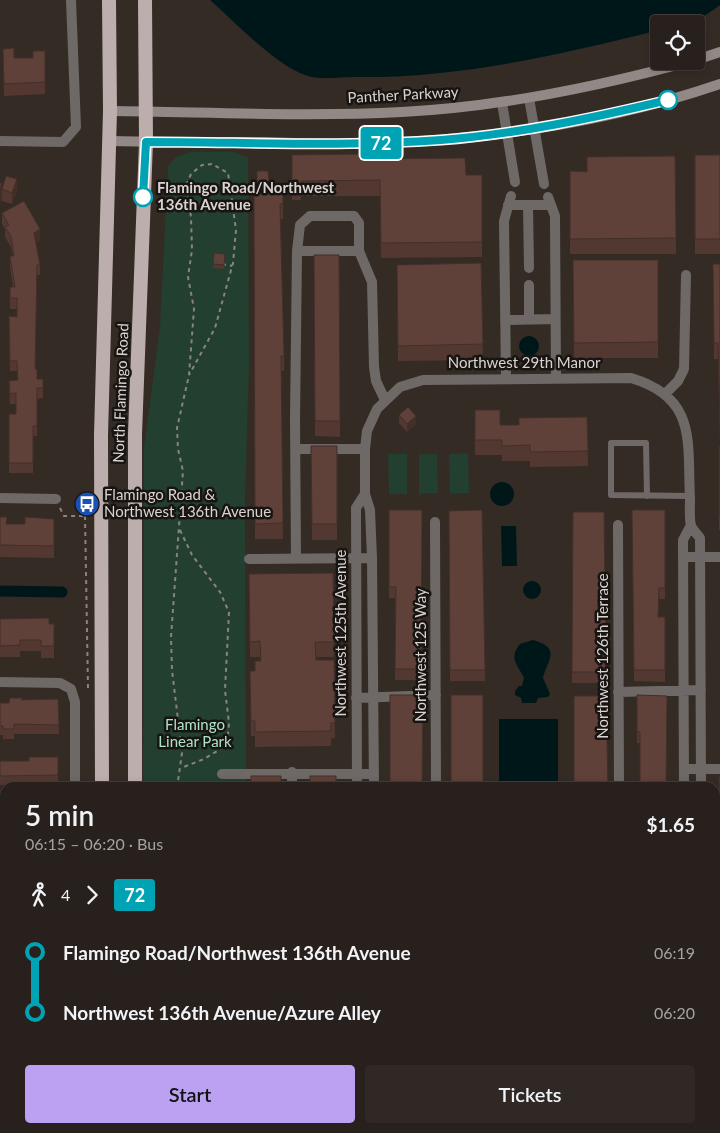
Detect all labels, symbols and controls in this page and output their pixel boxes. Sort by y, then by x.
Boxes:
map controls [650,15,705,70]
button: locate [650,15,705,70]
street label: Panther Parkway [347,82,459,106]
unlabelled marker [658,90,678,110]
line badge: 72 [358,127,404,159]
text: 72 [371,132,391,154]
place label: Flamingo Road/Northwest 136th Avenue [157,178,334,213]
marker: Flamingo Road/Northwest 136th Avenue [133,187,153,207]
street label: North Flamingo Road [109,323,131,463]
street label: Northwest 29th Manor [448,353,601,371]
place label: Flamingo Road & Northwest 136th Avenue [104,485,271,520]
bus stop icon: Flamingo Road & Northwest 136th Avenue [74,491,100,517]
street label: Northwest 125th Avenue [331,549,349,717]
street label: Northwest 126th Terrace [593,573,611,739]
street label: Northwest 125 Way [411,588,429,722]
park label: Flamingo Linear Park [158,715,232,750]
text: 5 min [25,798,94,832]
text: $1.65 [646,813,695,836]
text: 06:15 – 06:20 · Bus [25,834,163,853]
icon: walk [25,881,53,909]
icon: forward [78,881,106,909]
text: 72 [124,884,145,906]
text: 4 [61,885,70,904]
text: Flamingo Road/Northwest 136th Avenue [63,941,411,964]
text: 06:19 [654,943,695,962]
text: Northwest 136th Avenue/Azure Alley [63,1001,381,1024]
text: 06:20 [654,1003,695,1022]
button: Start [25,1065,355,1123]
button: Tickets [365,1065,695,1123]

